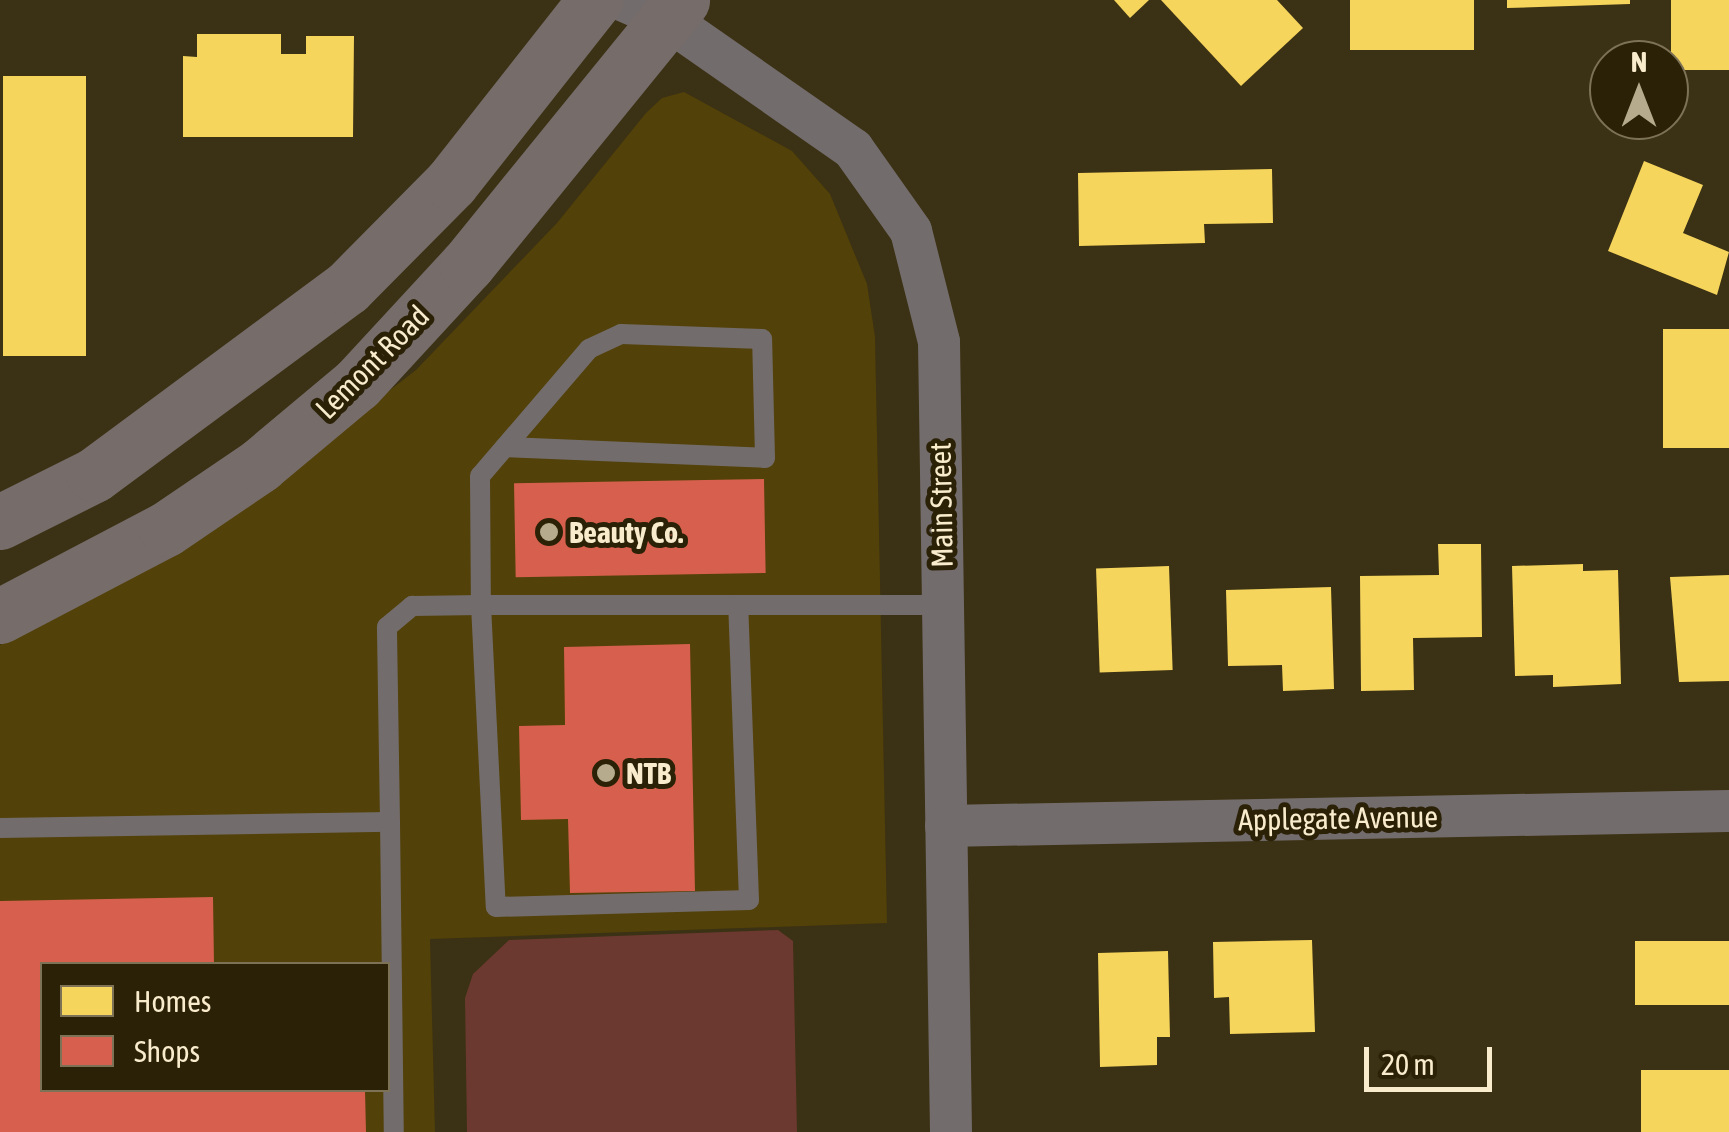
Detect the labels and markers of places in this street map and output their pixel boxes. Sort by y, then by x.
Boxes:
place label: Beauty Co. [569,514,683,550]
marker: Beauty Co. [538,521,560,543]
place label: NTB [626,755,671,791]
marker: NTB [595,762,617,784]

